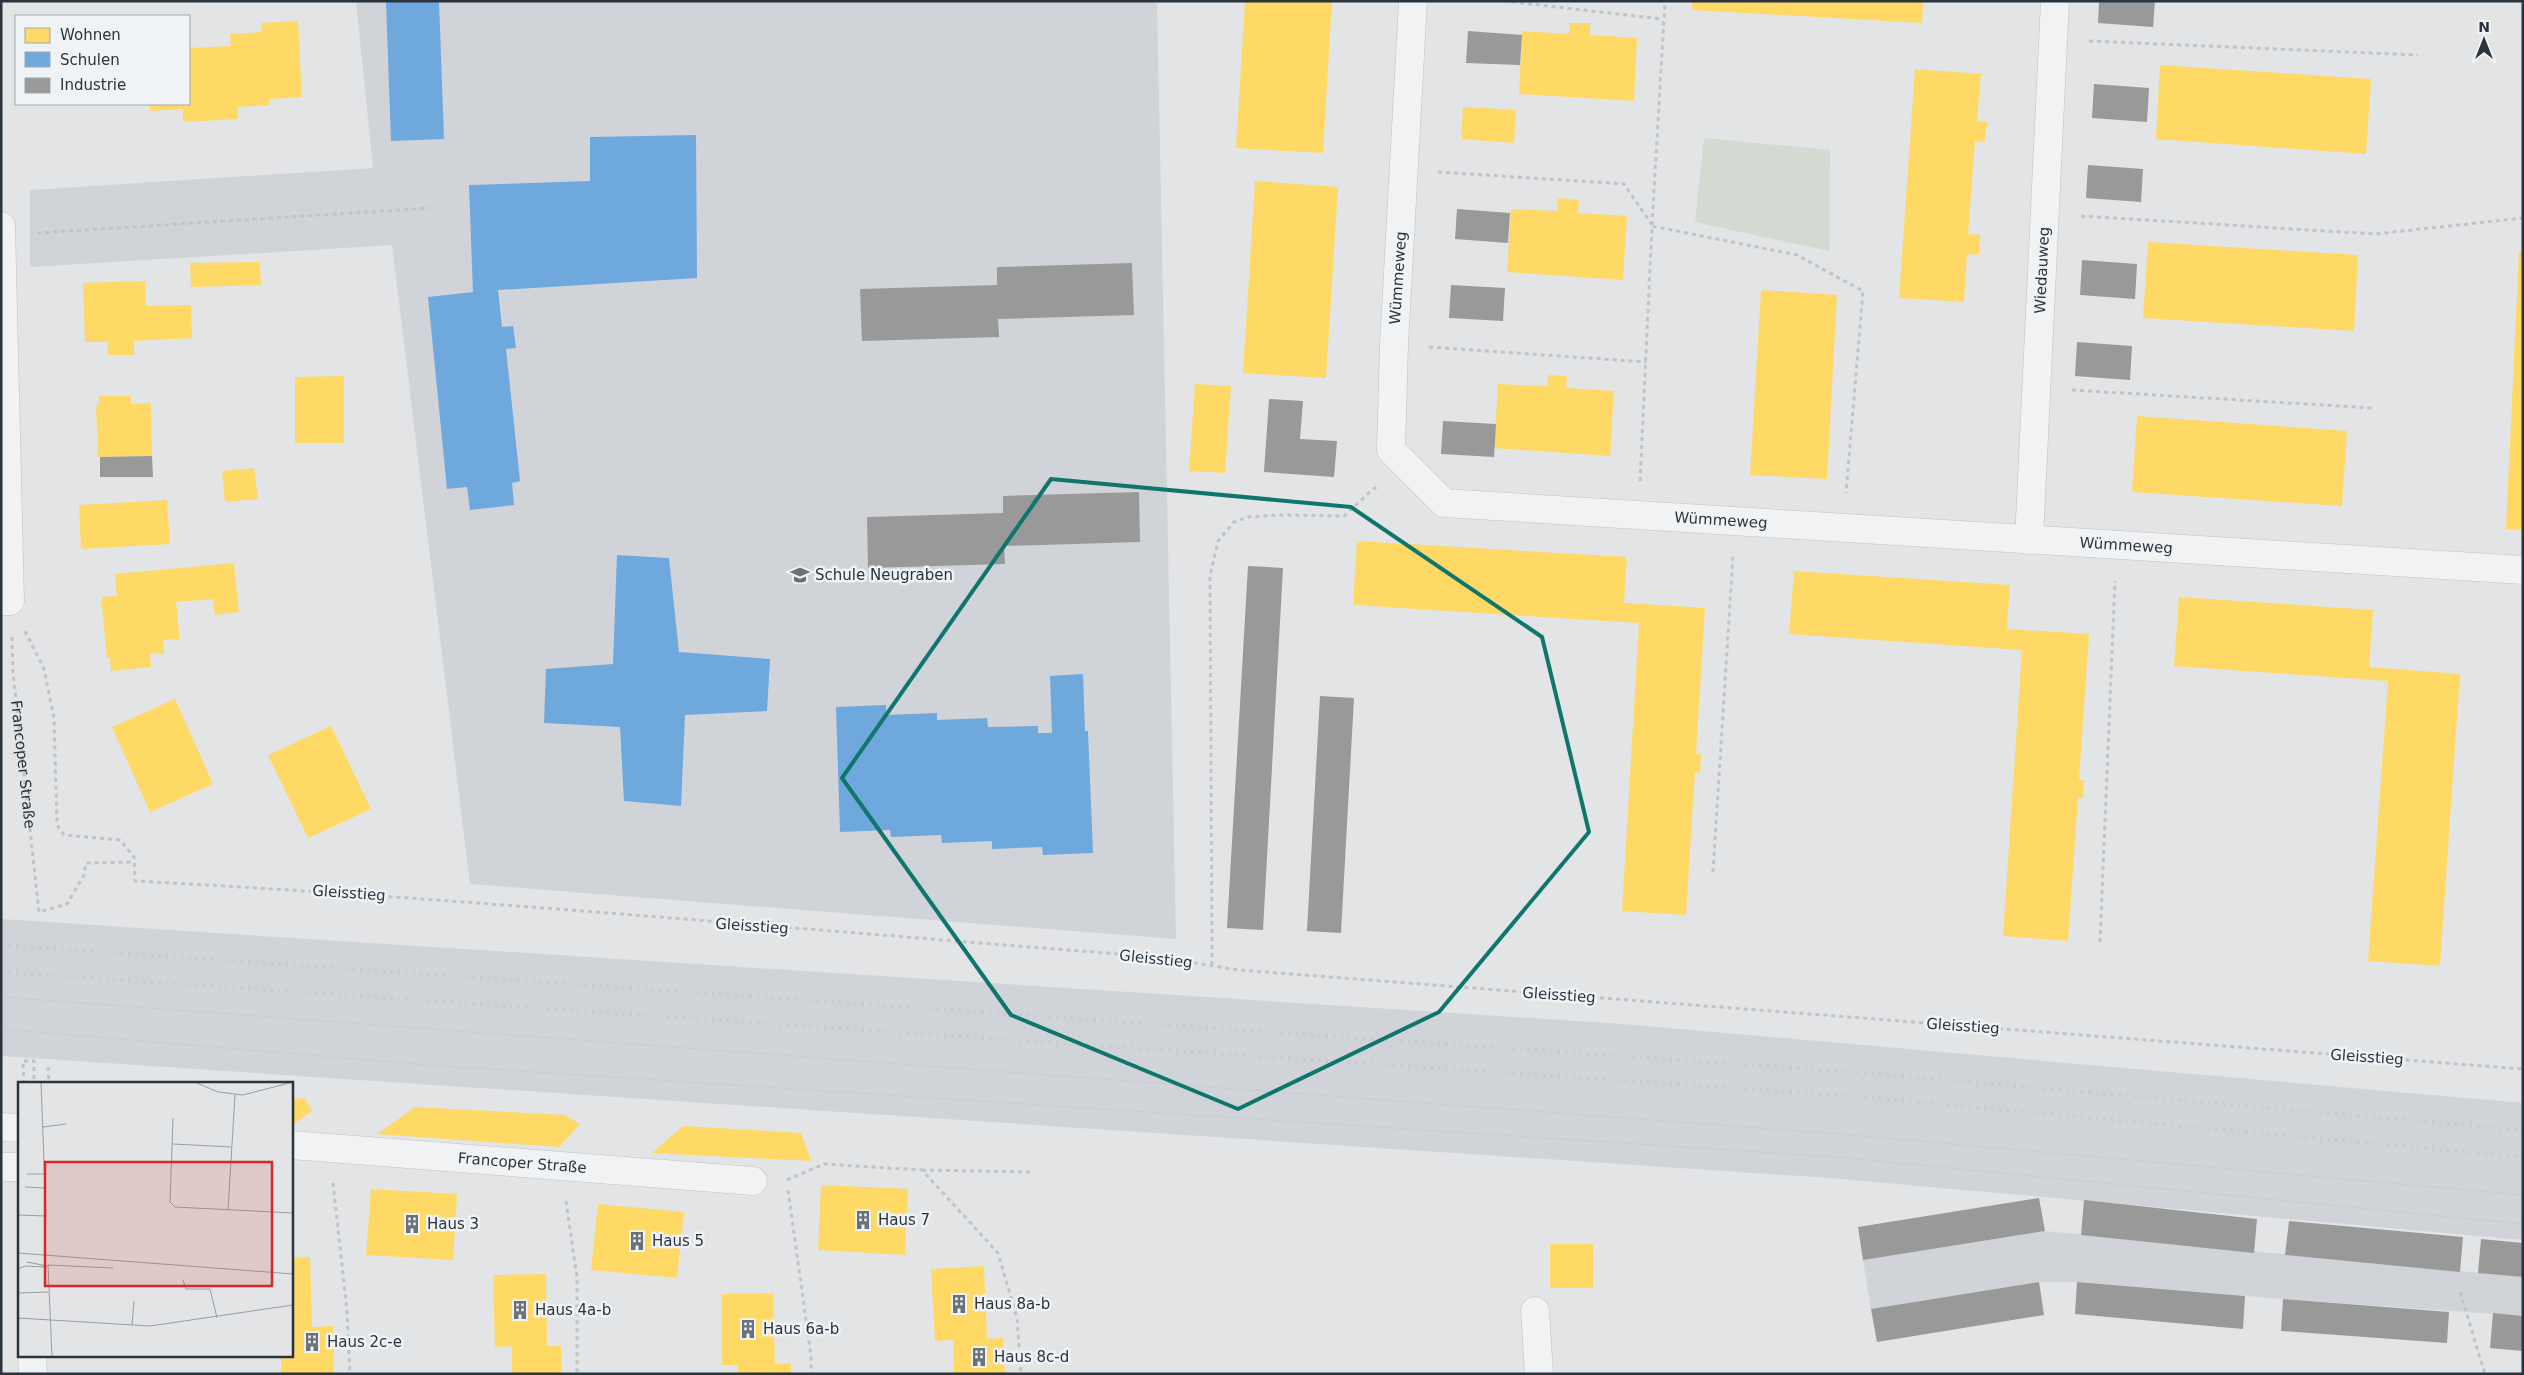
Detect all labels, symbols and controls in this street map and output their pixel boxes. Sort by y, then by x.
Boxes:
legend [15,15,190,105]
north arrow [2459,15,2509,65]
text: N [2478,19,2490,35]
text: Wohnen [60,26,121,44]
text: Schulen [60,51,120,69]
text: Industrie [60,76,126,94]
street label: Wiedauweg [2031,226,2053,314]
street label: Wümmeweg [1386,231,1410,325]
street label: Wümmeweg [1674,508,1768,532]
street label: Wümmeweg [2079,533,2173,557]
school or university icon: Schule Neugraben [789,564,811,586]
place label: Schule Neugraben [815,566,953,584]
street label: Francoper Straße [7,699,39,830]
street label: Gleisstieg [312,881,386,905]
street label: Gleisstieg [715,914,789,938]
street label: Gleisstieg [1118,946,1194,972]
street label: Gleisstieg [1522,983,1596,1007]
street label: Gleisstieg [1926,1014,2000,1038]
street label: Gleisstieg [2330,1045,2404,1069]
inset map [18,1082,292,1358]
street label: Francoper Straße [457,1149,587,1177]
building icon: Haus 7 [852,1209,874,1231]
place label: Haus 7 [878,1211,930,1229]
building icon: Haus 3 [401,1213,423,1235]
place label: Haus 3 [427,1215,479,1233]
building icon: Haus 5 [626,1230,648,1252]
place label: Haus 5 [652,1232,704,1250]
building icon: Haus 8a-b [948,1293,970,1315]
place label: Haus 8a-b [974,1295,1050,1313]
building icon: Haus 4a-b [509,1299,531,1321]
place label: Haus 4a-b [535,1301,611,1319]
building icon: Haus 6a-b [737,1318,759,1340]
place label: Haus 6a-b [763,1320,839,1338]
building icon: Haus 2c-e [301,1331,323,1353]
place label: Haus 2c-e [327,1333,402,1351]
building icon: Haus 8c-d [968,1346,990,1368]
place label: Haus 8c-d [994,1348,1069,1366]

